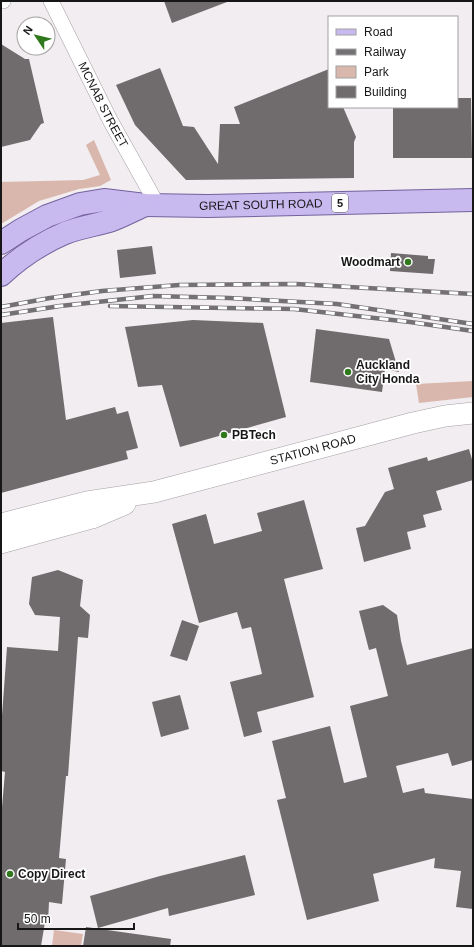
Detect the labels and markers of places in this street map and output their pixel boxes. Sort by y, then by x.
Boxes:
place label: Woodmart [341,255,400,269]
marker: Woodmart [403,257,413,267]
place label: Auckland City Honda [356,358,420,386]
marker: Auckland City Honda [343,367,353,377]
place label: PBTech [232,428,276,442]
marker: PBTech [219,430,229,440]
place label: Copy Direct [18,867,85,881]
marker: Copy Direct [5,869,15,879]

